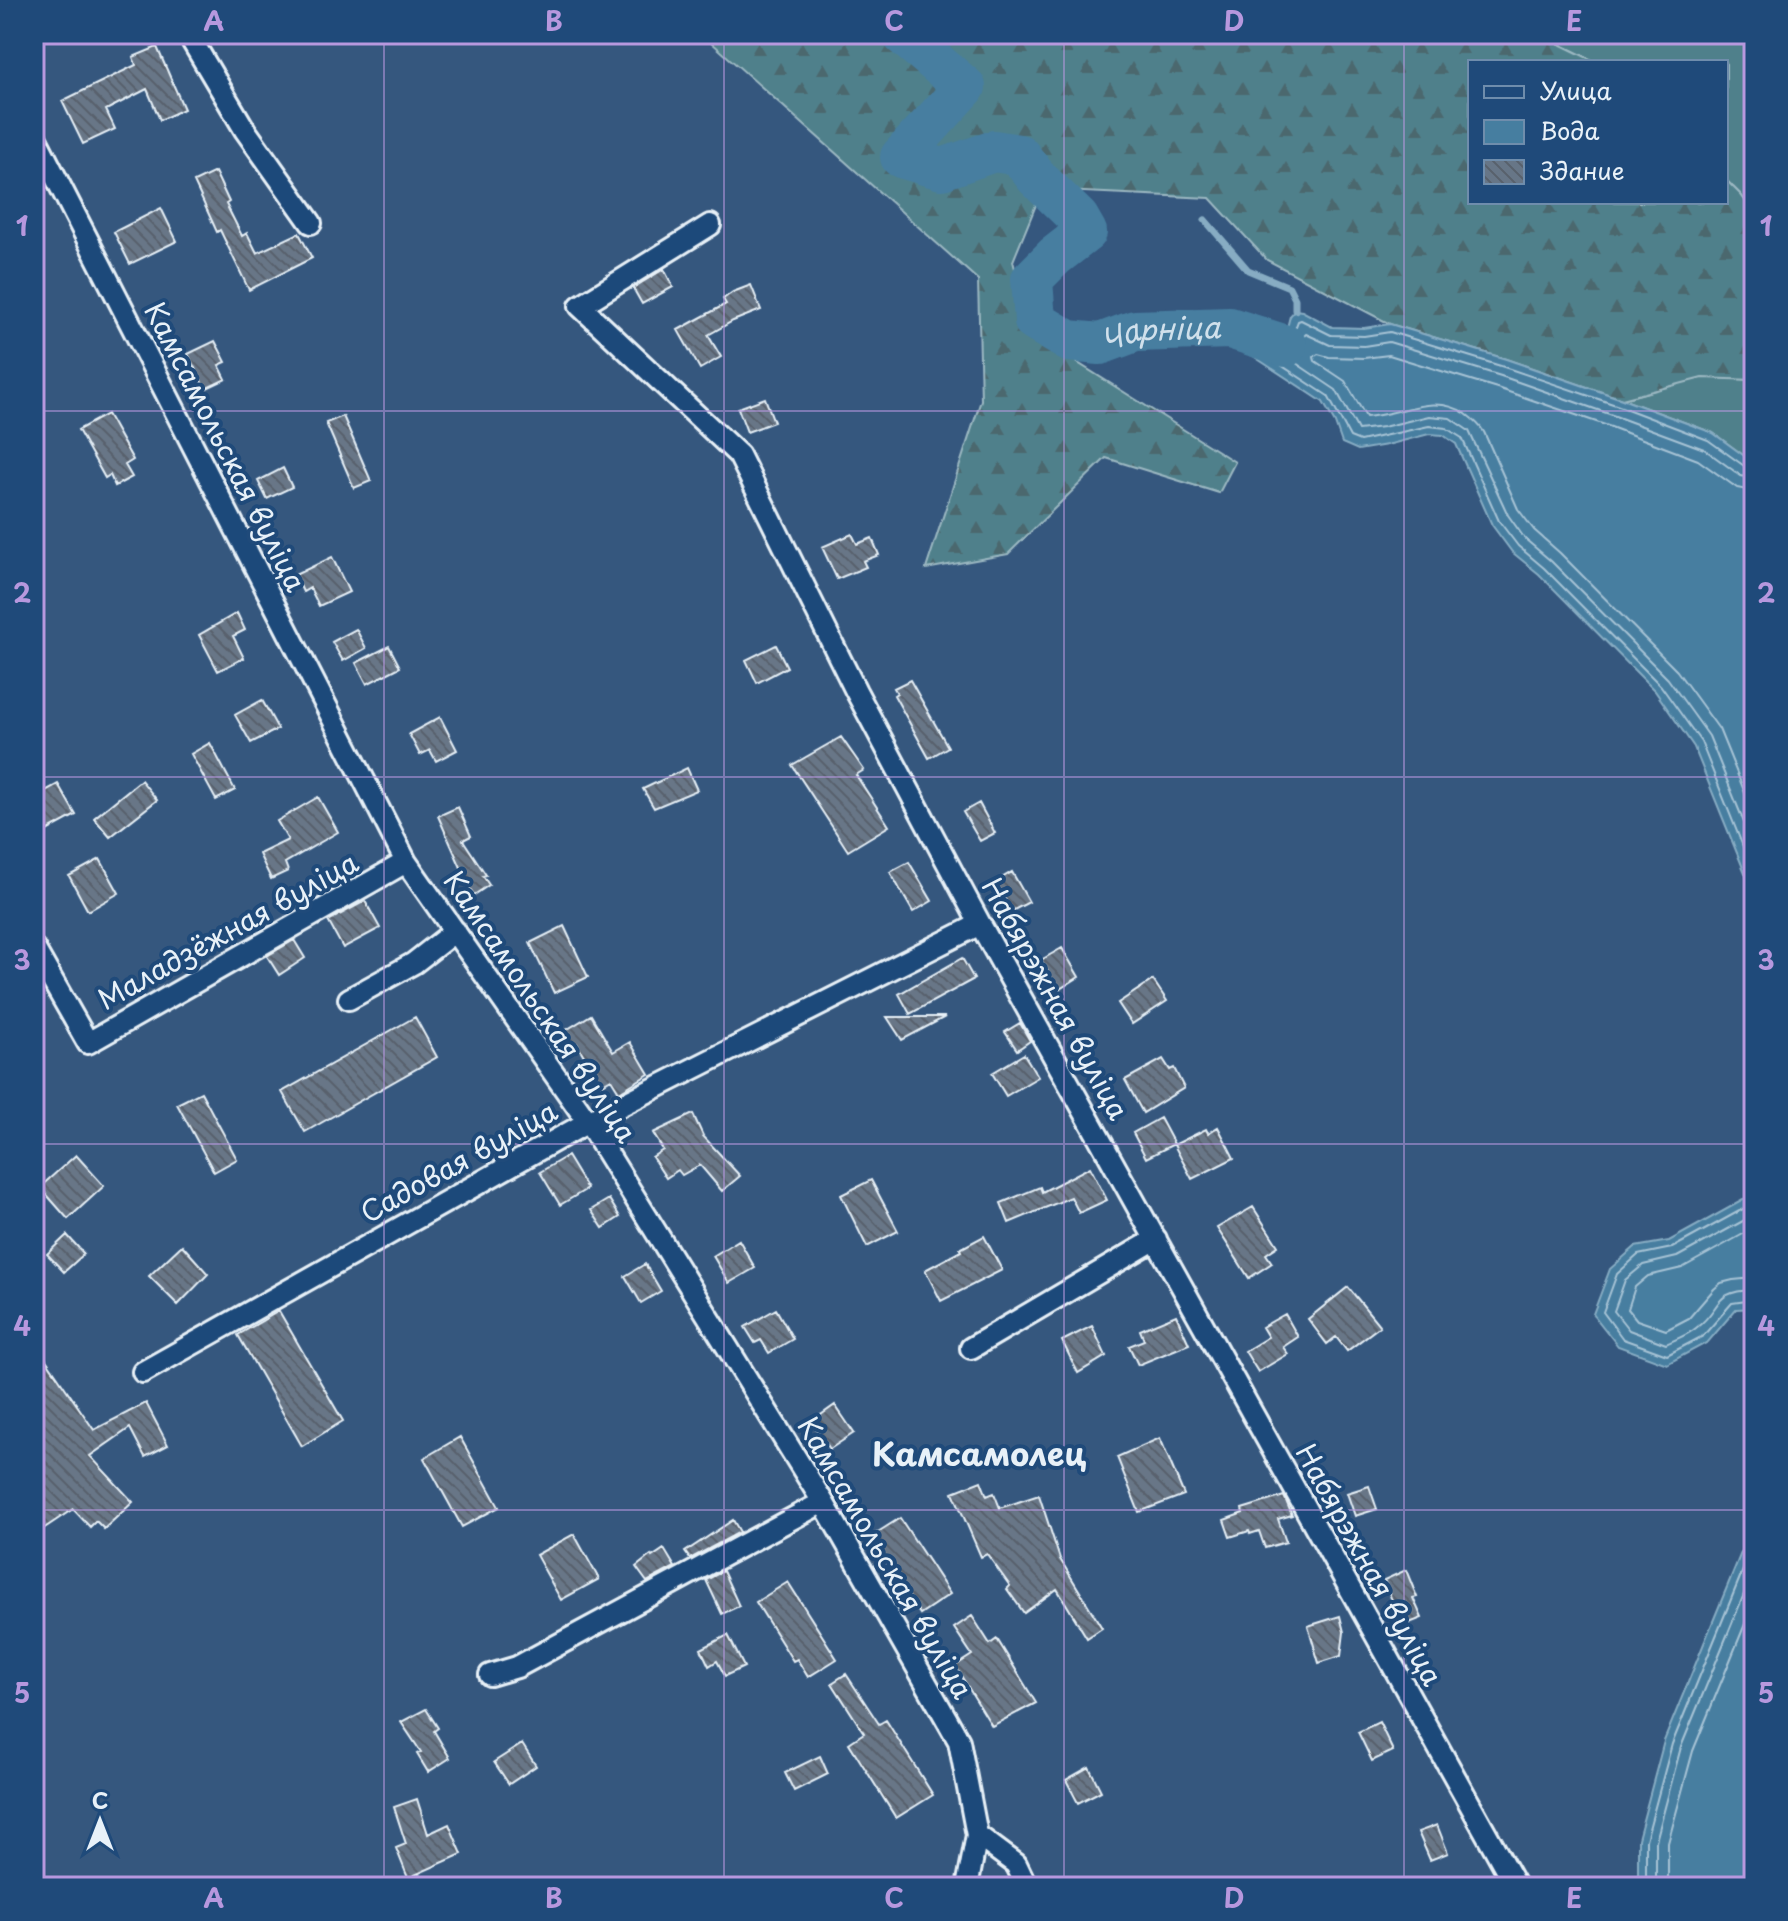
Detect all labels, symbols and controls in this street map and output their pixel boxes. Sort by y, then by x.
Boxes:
text: A [204,1,224,40]
text: B [545,1,563,40]
text: C [884,1,904,40]
text: D [1224,1,1244,40]
text: E [1566,1,1582,40]
legend [1468,60,1728,204]
text: Улица [1540,72,1612,108]
text: Вода [1540,112,1599,148]
text: Здание [1540,152,1625,188]
text: 1 [16,206,28,245]
text: 1 [1760,206,1772,245]
street label: Камсамольская вуліца [135,294,318,599]
water label: Чарніца [1094,303,1223,362]
text: 2 [13,573,31,612]
text: 2 [1757,573,1775,612]
street label: Маладзёжная вуліца [89,840,366,1019]
street label: Камсамольская вуліца [434,862,649,1151]
street label: Набярэжная вуліца [972,869,1141,1128]
text: 3 [13,940,31,979]
text: 3 [1757,940,1775,979]
street label: Садовая вуліца [352,1088,565,1233]
text: 4 [13,1306,31,1345]
text: 4 [1757,1306,1775,1345]
street label: Камсамольская вуліца [788,1408,985,1707]
district label: Камсамолец [872,1429,1086,1477]
street label: Набярэжная вуліца [1286,1435,1455,1694]
text: 5 [14,1673,30,1712]
text: 5 [1758,1673,1774,1712]
north arrow [60,1781,140,1861]
text: С [92,1783,108,1816]
text: A [204,1878,224,1917]
text: B [545,1878,563,1917]
text: C [884,1878,904,1917]
text: D [1224,1878,1244,1917]
text: E [1566,1878,1582,1917]

